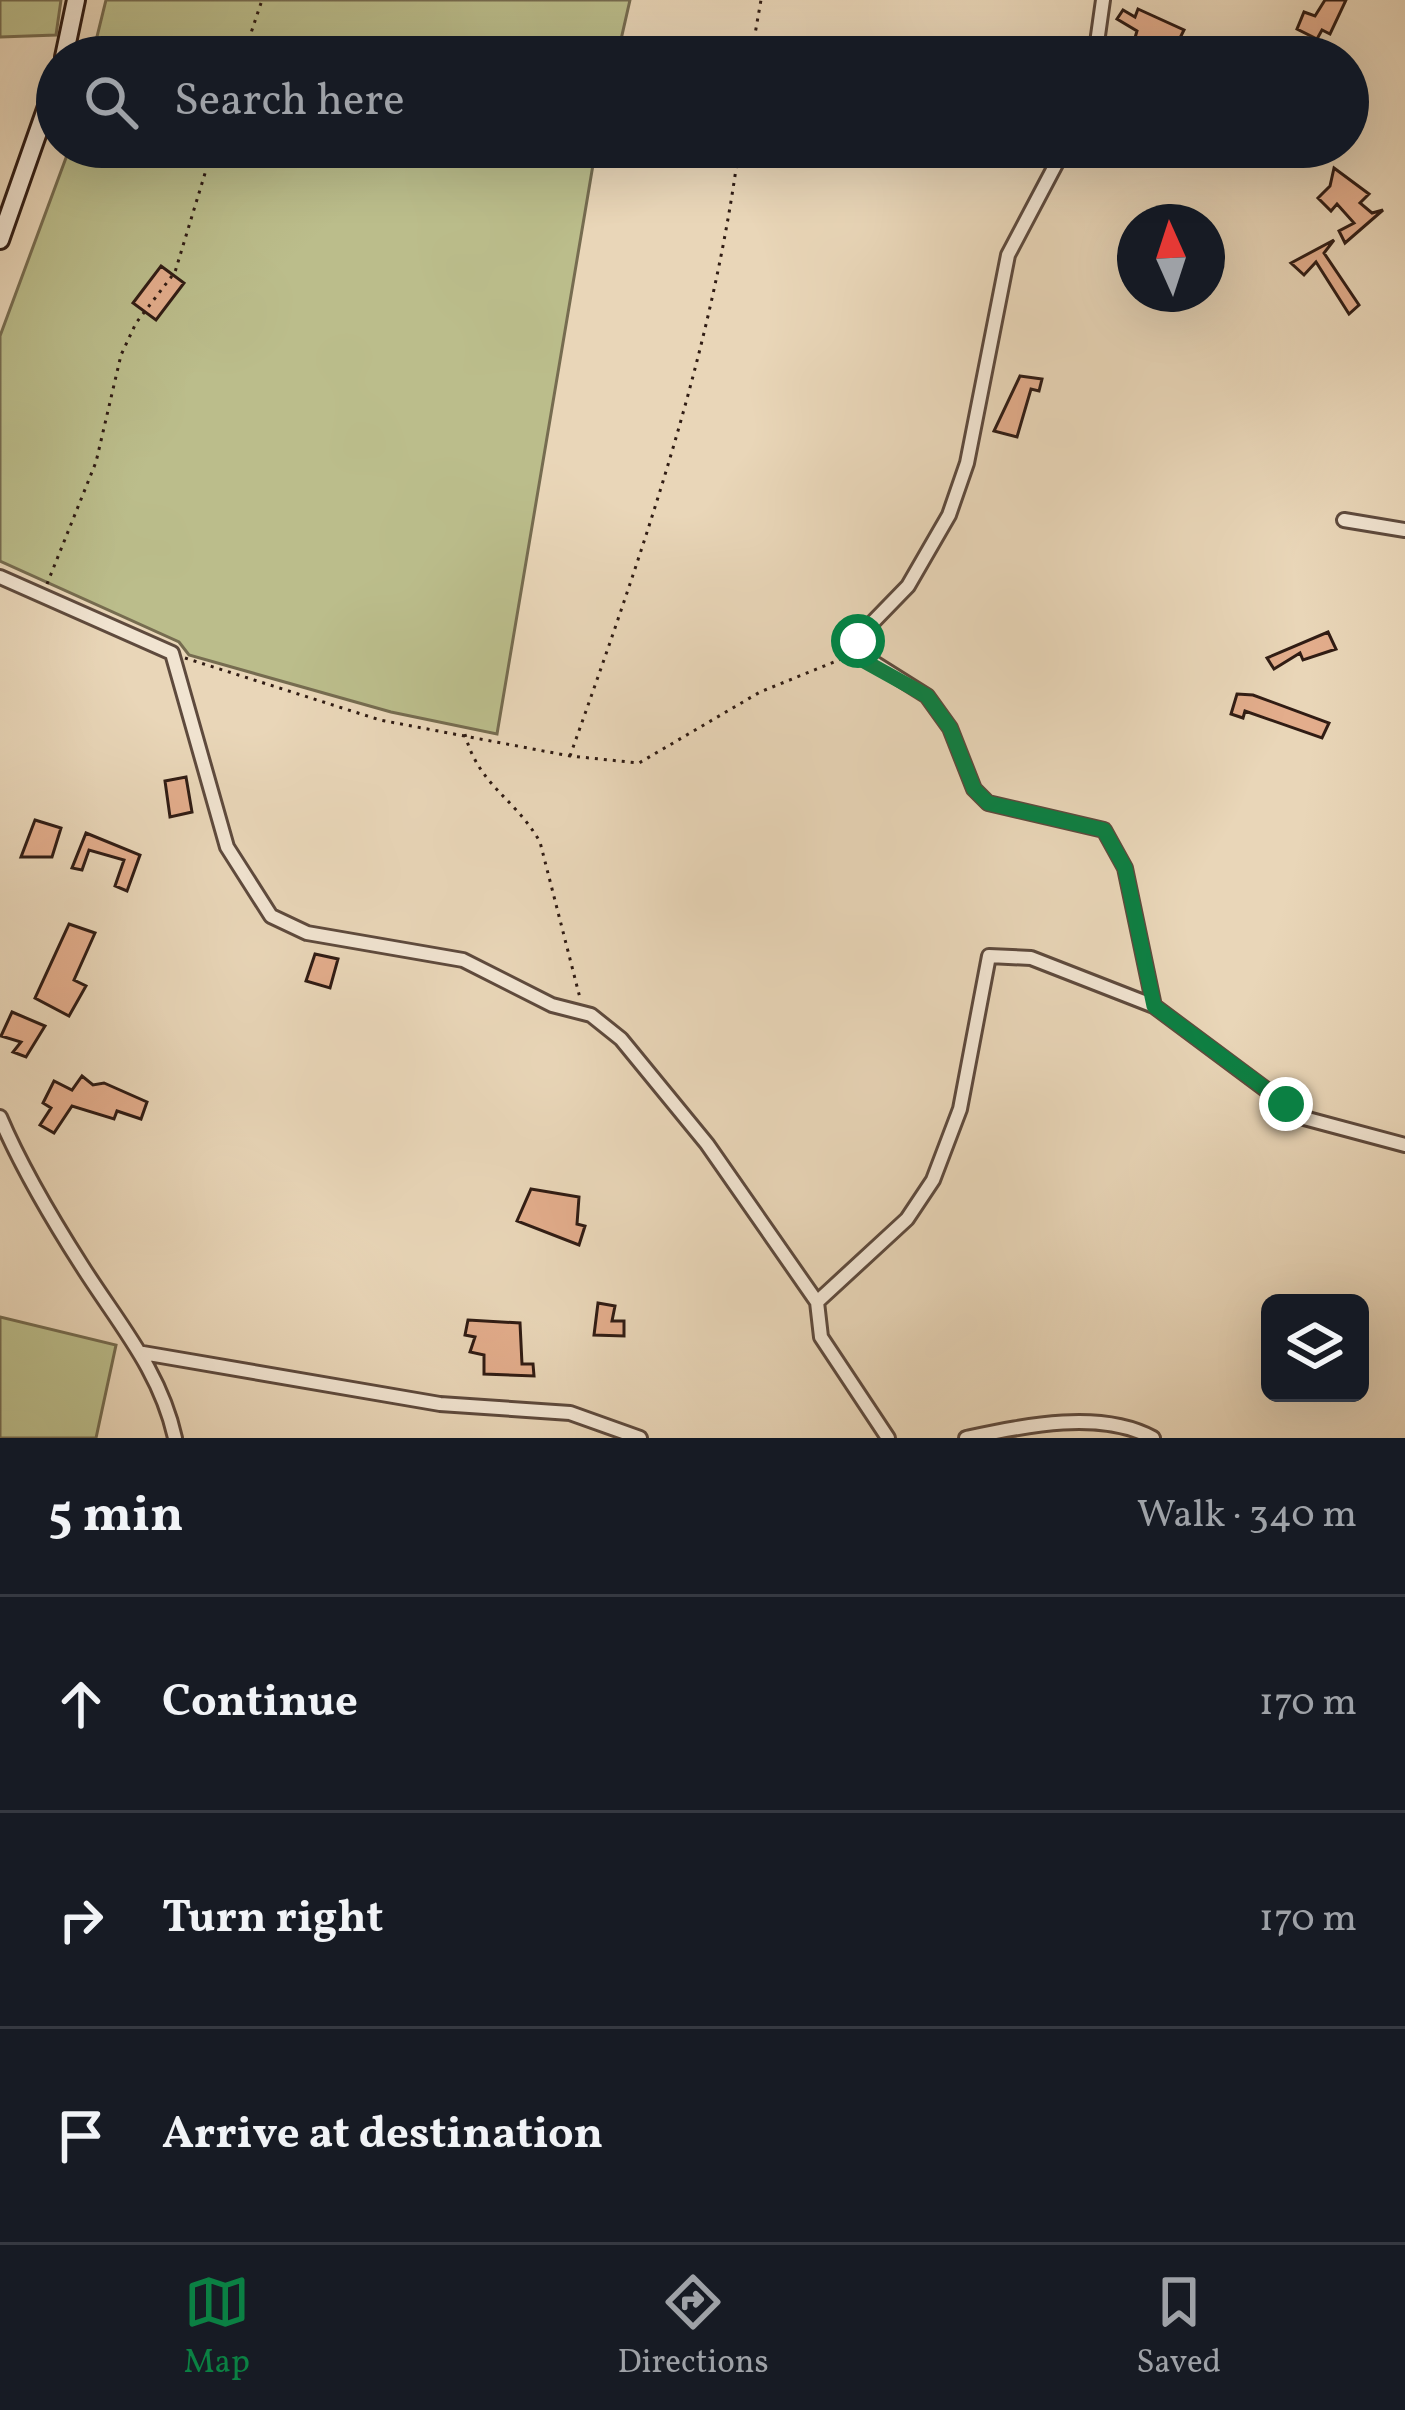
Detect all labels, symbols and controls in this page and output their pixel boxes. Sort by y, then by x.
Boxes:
search box [36,36,1369,168]
icon: search [78,69,144,135]
text: Search here [174,71,405,134]
north arrow [1117,204,1225,312]
route start [831,614,885,668]
route end [1259,1077,1313,1131]
map controls [1261,1294,1369,1402]
button: layers [1261,1294,1369,1402]
text: 5 min [48,1481,184,1552]
text: Walk · 340 m [1137,1489,1357,1543]
icon: ahead [48,1671,114,1737]
text: Continue [162,1672,358,1735]
text: 170 m [1259,1677,1357,1731]
icon: right [48,1887,114,1953]
text: Turn right [162,1888,383,1951]
text: 170 m [1259,1893,1357,1947]
icon: arrive [48,2103,114,2169]
text: Arrive at destination [162,2104,603,2167]
tab: Map [184,2269,250,2387]
tab: Directions [617,2269,769,2387]
tab: Saved [1136,2269,1221,2387]

